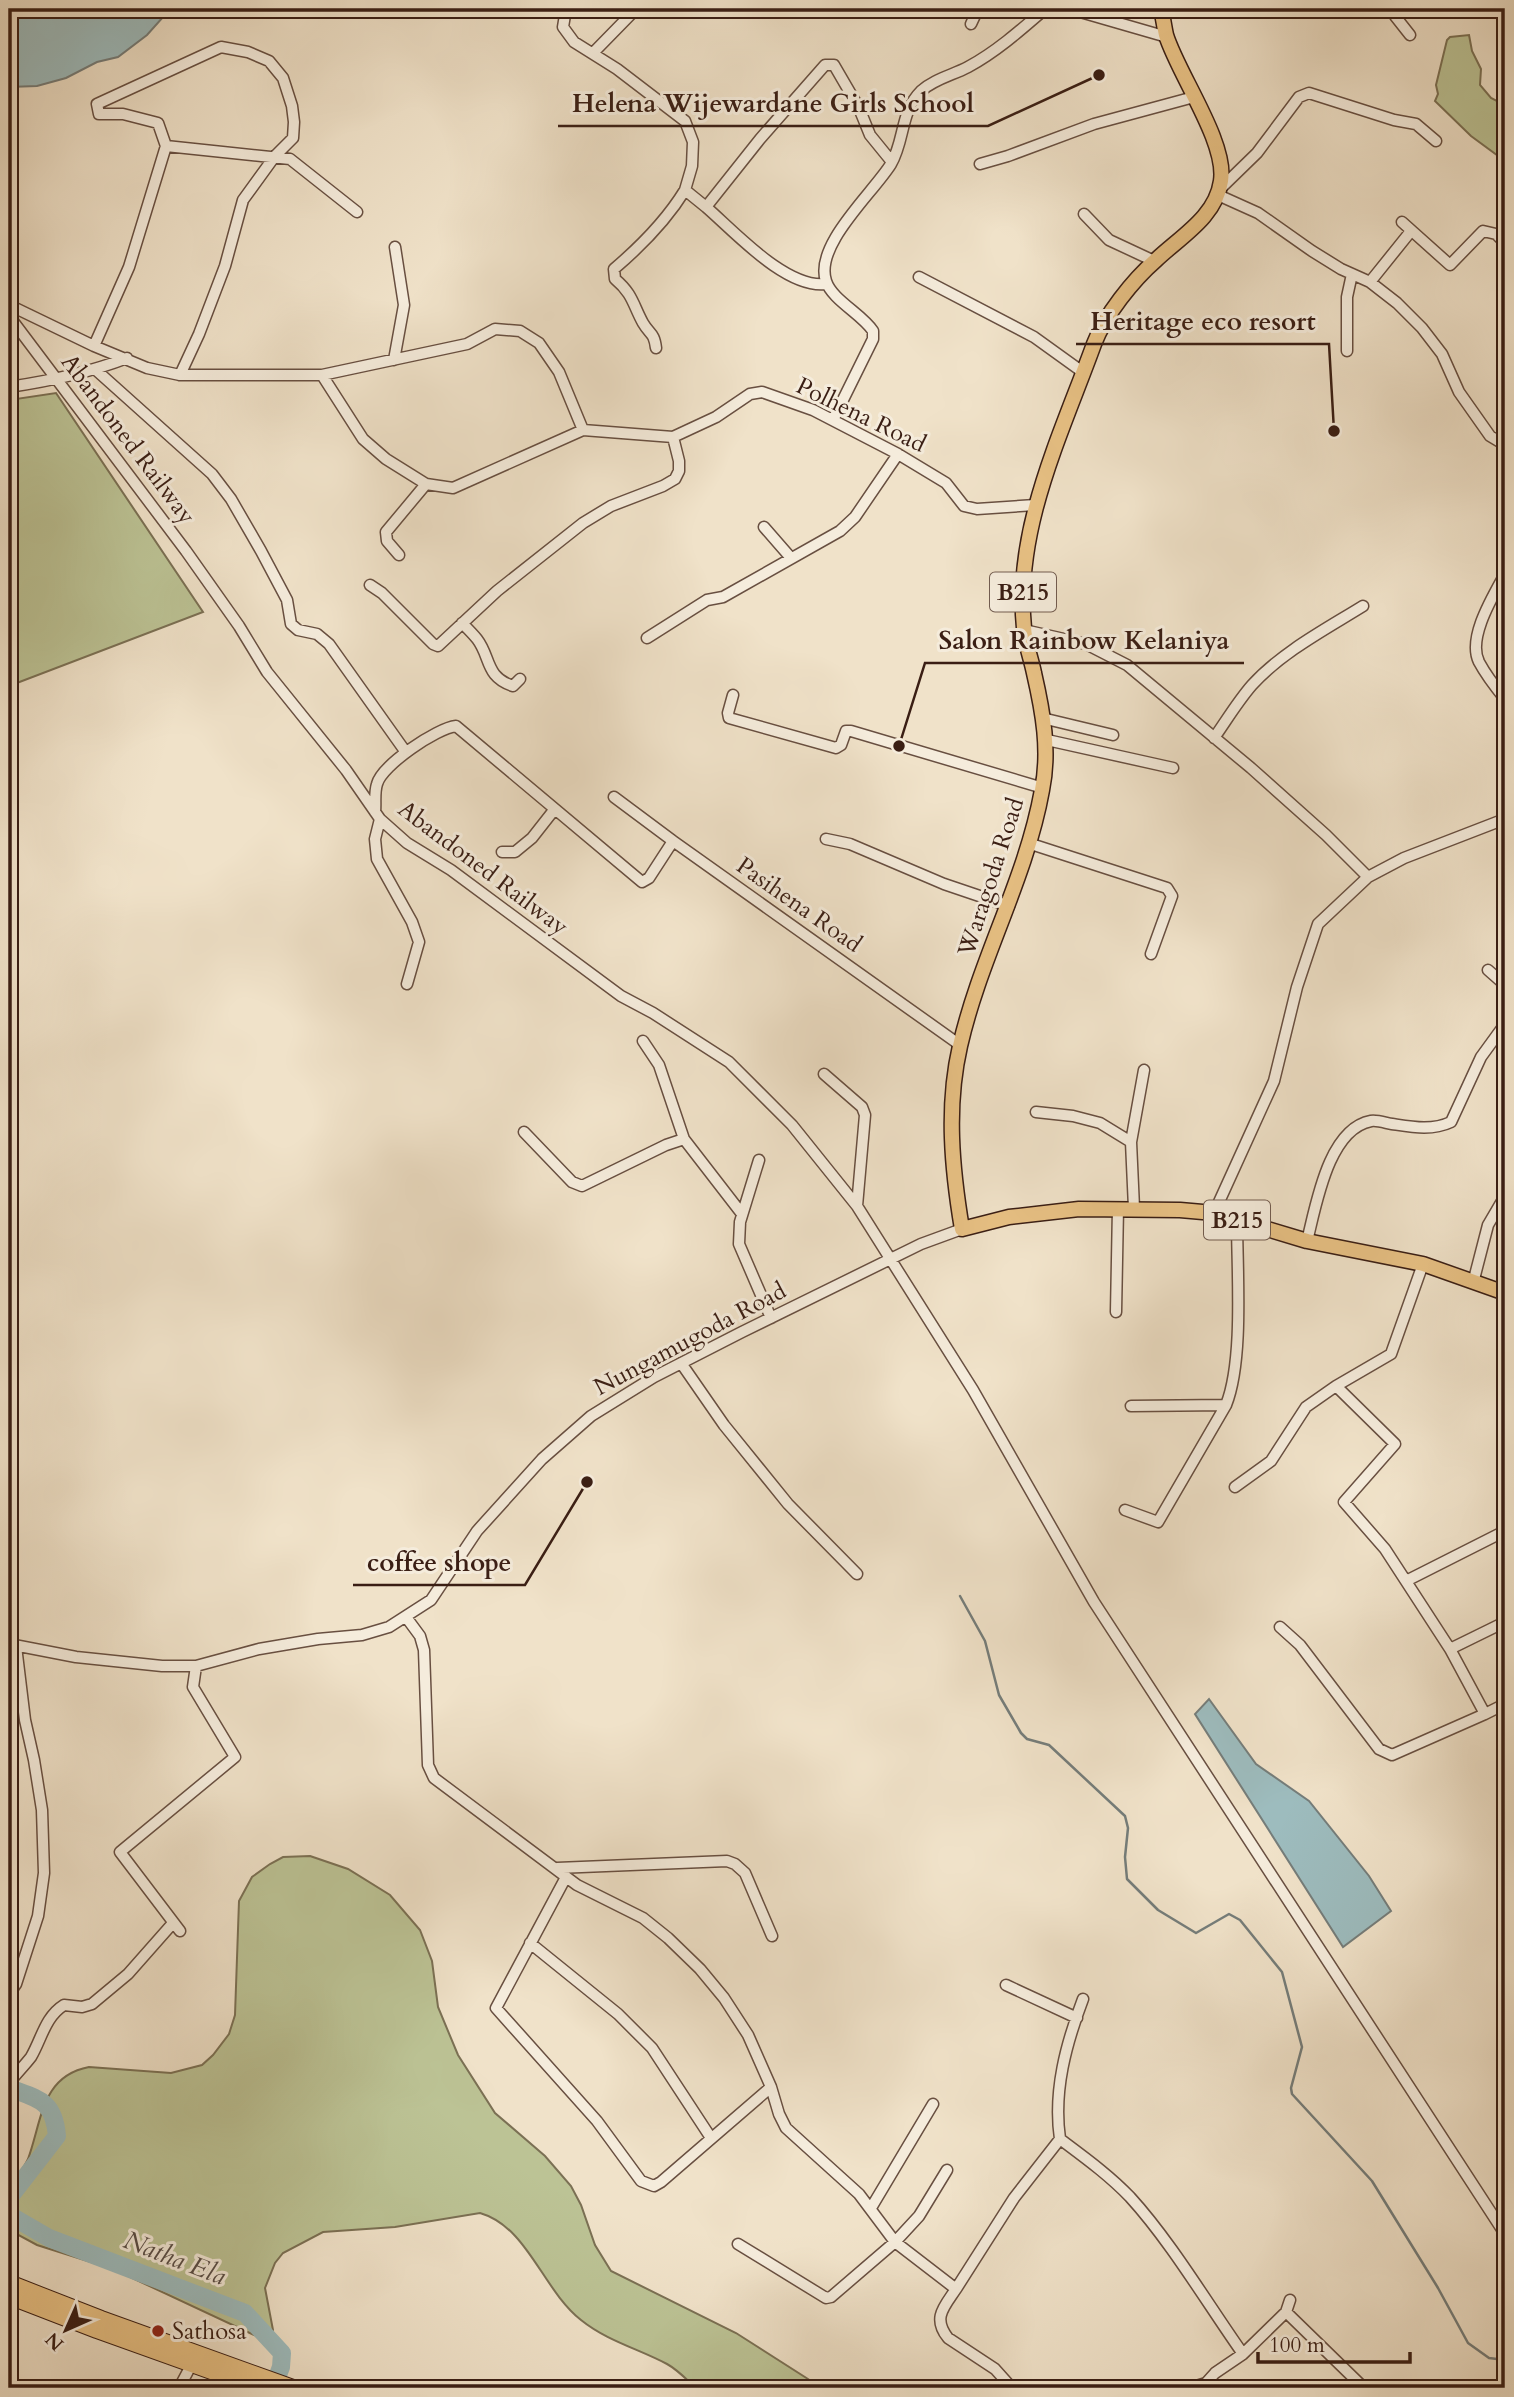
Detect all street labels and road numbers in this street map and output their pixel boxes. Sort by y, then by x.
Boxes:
street label: Abandoned Railway [53,347,203,531]
street label: Polhena Road [791,369,932,461]
road number: B215 [990,572,1056,612]
street label: Abandoned Railway [391,793,575,943]
street label: Waragoda Road [950,793,1032,961]
street label: Pasihena Road [729,849,869,961]
road number: B215 [1204,1200,1270,1240]
street label: Nungamugoda Road [588,1274,792,1404]

